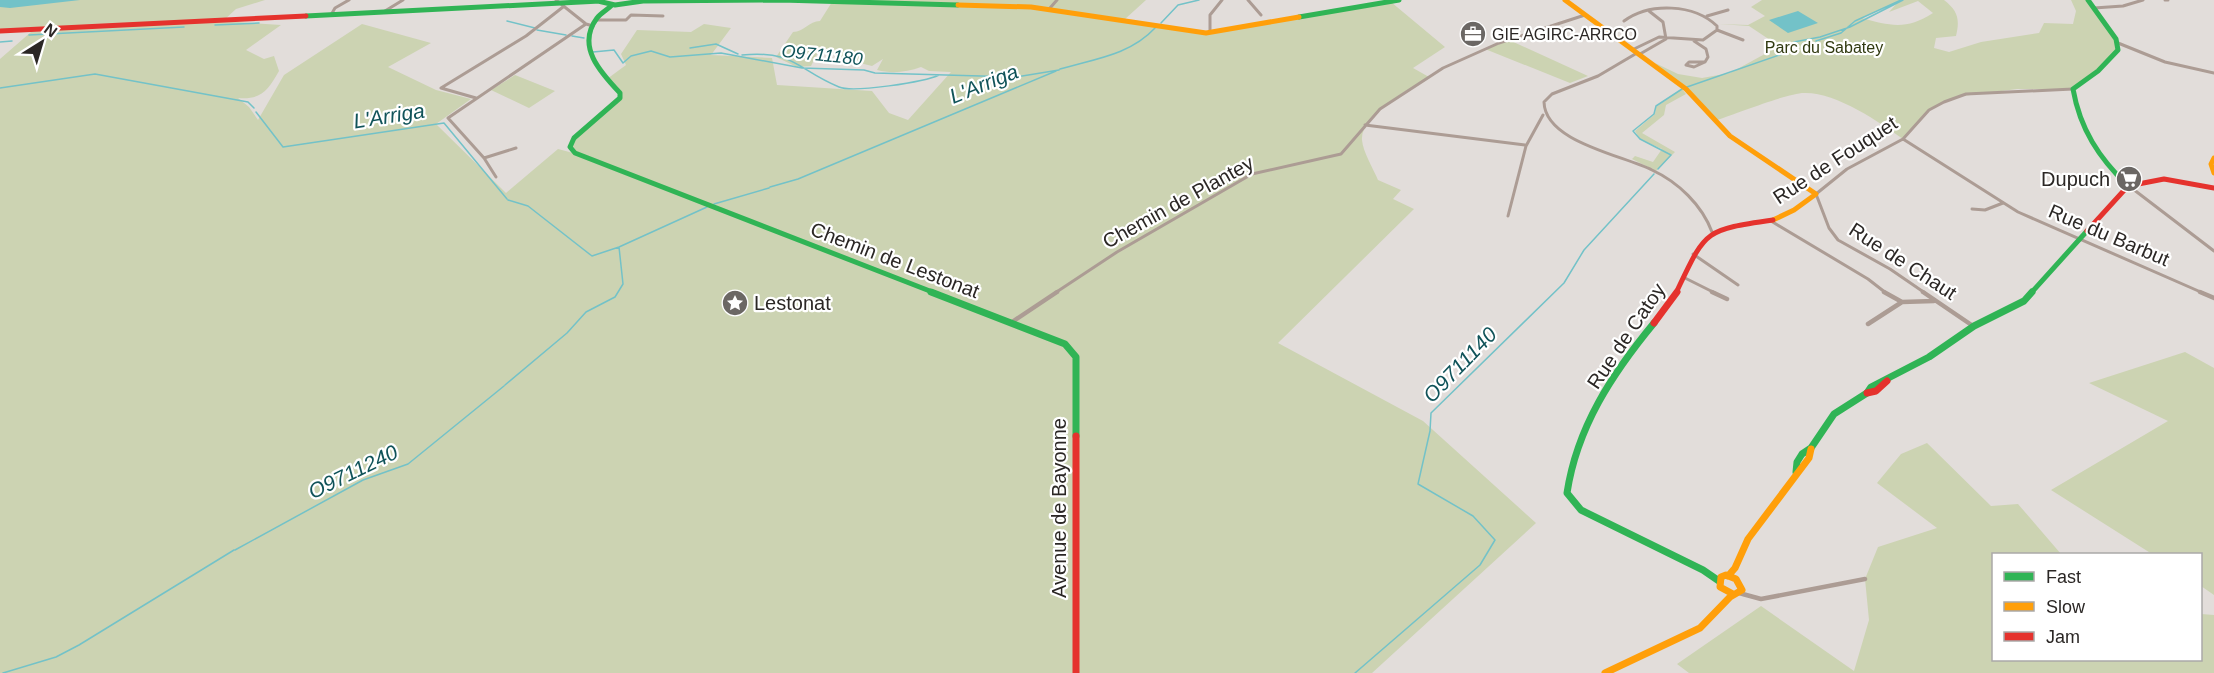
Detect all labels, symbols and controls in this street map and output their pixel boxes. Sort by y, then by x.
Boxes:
north arrow [12,12,72,72]
office icon: GIE AGIRC-ARRCO [1458,19,1488,49]
text: N [41,20,60,41]
place label: GIE AGIRC-ARRCO [1492,26,1637,43]
park label: Parc du Sabatey [1765,39,1883,56]
water label: O9711180 [780,41,864,69]
water label: L'Arriga [946,59,1021,108]
water label: L'Arriga [352,99,426,132]
street label: Rue de Fouquet [1769,111,1902,208]
street label: Chemin de Plantey [1099,151,1257,253]
supermarket icon: Dupuch [2114,164,2144,194]
place label: Dupuch [2041,168,2110,190]
street label: Rue du Barbut [2045,200,2173,270]
street label: Chemin de Lestonat [807,218,983,303]
street label: Rue de Chaut [1845,218,1961,304]
street label: Rue de Catoy [1583,279,1669,393]
place icon: Lestonat [720,288,750,318]
place label: Lestonat [754,292,831,314]
water label: O9711140 [1418,322,1501,407]
street label: Avenue de Bayonne [1048,418,1070,598]
water label: O9711240 [304,440,401,503]
legend [1992,553,2202,661]
text: Fast [2046,567,2081,587]
text: Slow [2046,597,2086,617]
text: Jam [2046,627,2080,647]

